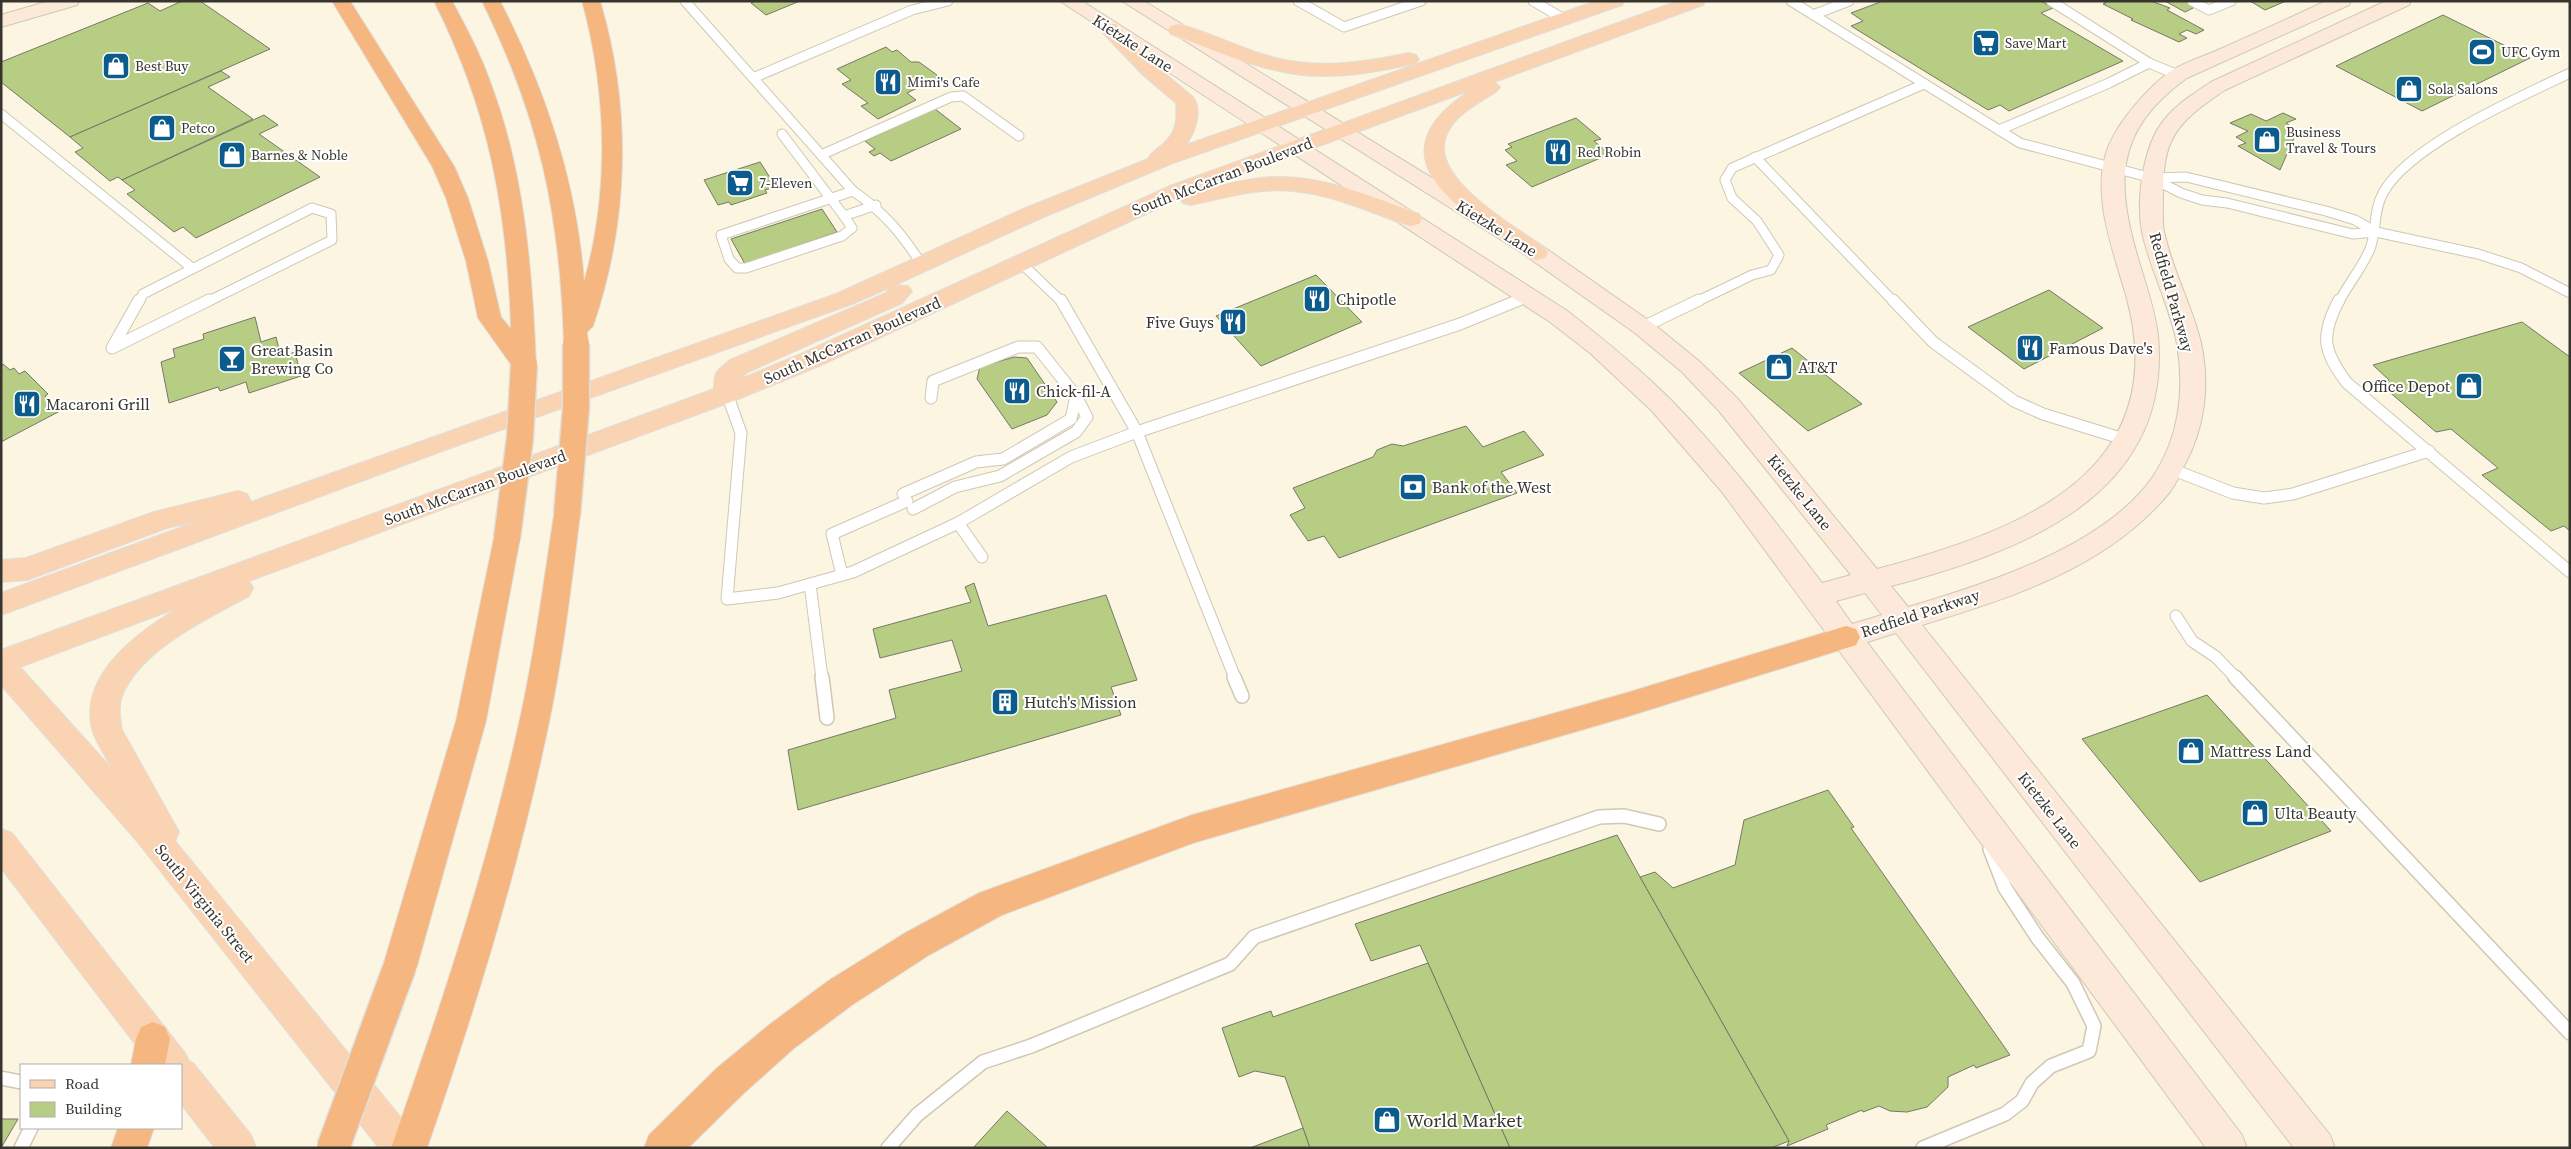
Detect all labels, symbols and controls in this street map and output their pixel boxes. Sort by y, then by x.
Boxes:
street label: Kietzke Lane [1088,9,1178,77]
supermarket icon: Save Mart [1971,28,2001,58]
place label: Save Mart [2005,33,2067,53]
sports icon: UFC Gym [2467,37,2497,67]
place label: UFC Gym [2501,42,2561,62]
shop icon: Best Buy [101,51,131,81]
place label: Best Buy [135,56,189,76]
restaurant icon: Mimi's Cafe [873,67,903,97]
place label: Mimi's Cafe [907,72,980,92]
shop icon: Sola Salons [2394,74,2424,104]
place label: Sola Salons [2428,79,2498,99]
shop icon: Petco [147,113,177,143]
place label: Petco [181,118,215,138]
place label: Business Travel & Tours [2286,122,2376,158]
shop icon: Business Travel & Tours [2252,125,2282,155]
street label: South McCarran Boulevard [1128,131,1316,221]
restaurant icon: Red Robin [1543,137,1573,167]
shop icon: Barnes & Noble [217,140,247,170]
place label: Red Robin [1577,142,1642,162]
place label: Barnes & Noble [251,145,348,165]
supermarket icon: 7-Eleven [725,168,755,198]
place label: 7-Eleven [759,173,813,193]
street label: Kietzke Lane [1452,194,1542,262]
street label: Redfield Parkway [2144,229,2200,355]
restaurant icon: Chipotle [1302,284,1332,314]
place label: Chipotle [1336,288,1396,310]
street label: South McCarran Boulevard [760,291,944,389]
restaurant icon: Five Guys [1218,307,1248,337]
place label: Five Guys [1146,311,1214,333]
restaurant icon: Famous Dave's [2015,333,2045,363]
place label: Famous Dave's [2049,337,2153,359]
place label: Great Basin Brewing Co [251,339,334,379]
bar icon: Great Basin Brewing Co [217,344,247,374]
shop icon: AT&T [1764,352,1794,382]
place label: AT&T [1798,356,1838,378]
shop icon: Office Depot [2454,371,2484,401]
place label: Office Depot [2362,375,2451,397]
restaurant icon: Chick-fil-A [1002,376,1032,406]
place label: Chick-fil-A [1036,380,1111,402]
restaurant icon: Macaroni Grill [12,389,42,419]
place label: Macaroni Grill [46,393,150,415]
street label: South McCarran Boulevard [381,444,569,530]
street label: Kietzke Lane [1763,449,1837,535]
bank icon: Bank of the West [1398,472,1428,502]
place label: Bank of the West [1432,476,1552,498]
street label: Redfield Parkway [1858,583,1983,643]
building icon: Hutch's Mission [990,687,1020,717]
place label: Hutch's Mission [1024,691,1137,713]
shop icon: Mattress Land [2176,736,2206,766]
place label: Mattress Land [2210,740,2312,762]
street label: Kietzke Lane [2013,767,2087,853]
shop icon: Ulta Beauty [2240,798,2270,828]
place label: Ulta Beauty [2274,802,2357,824]
street label: South Virginia Street [150,839,260,968]
legend [20,1064,182,1129]
text: Road [65,1073,99,1094]
text: Building [65,1098,122,1119]
shop icon: World Market [1372,1105,1402,1135]
place label: World Market [1406,1107,1523,1133]

